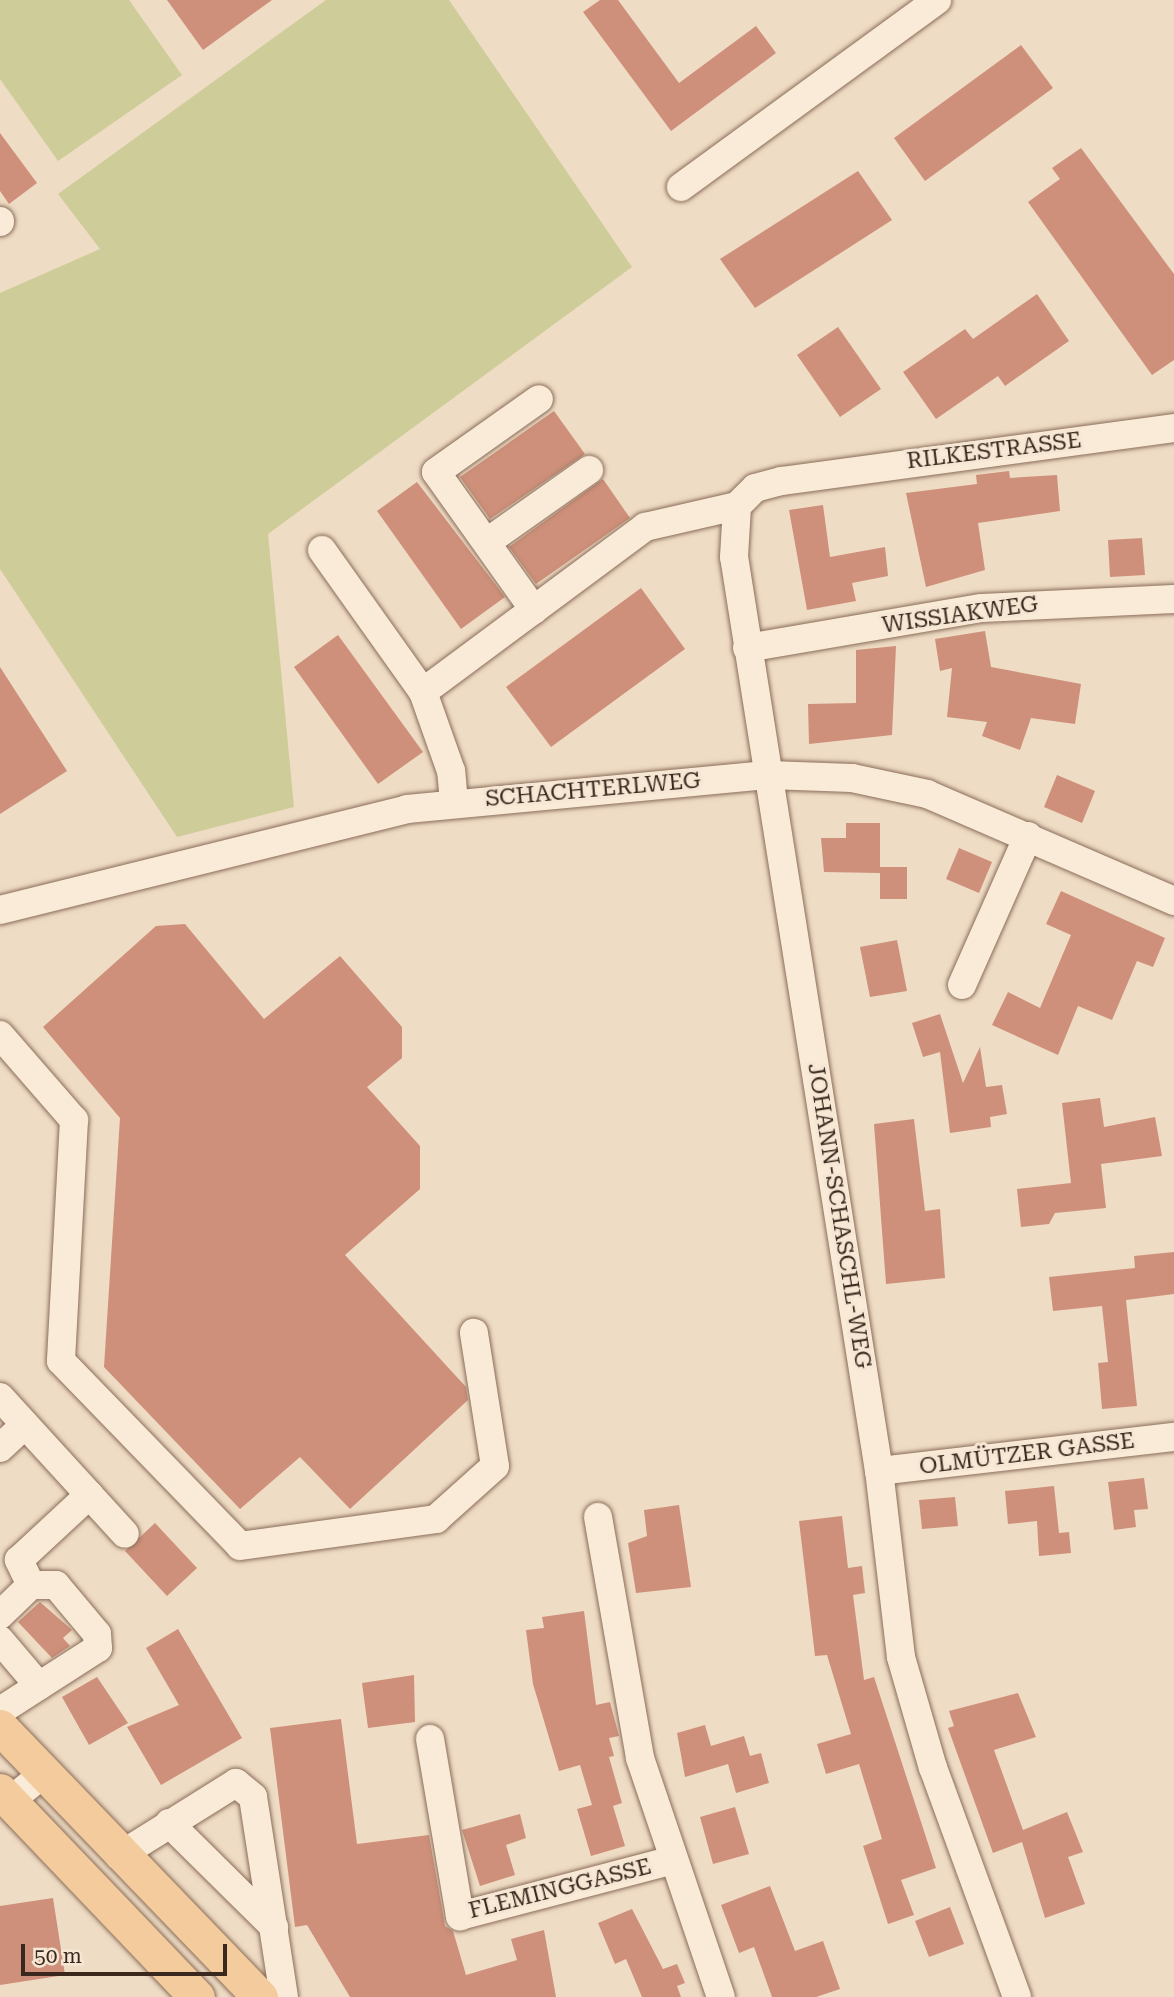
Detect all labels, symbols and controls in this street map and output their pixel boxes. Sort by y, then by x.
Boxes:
street label: RILKESTRASSE [905,427,1083,475]
street label: WISSIAKWEG [880,590,1040,640]
street label: SCHACHTERLWEG [484,767,702,813]
street label: JOHANN-SCHASCHL-WEG [801,1061,877,1371]
street label: OLMÜTZER GASSE [918,1427,1136,1481]
street label: FLEMINGGASSE [466,1853,654,1925]
scale bar [24,1930,231,1974]
text: 50 m [34,1944,82,1968]

